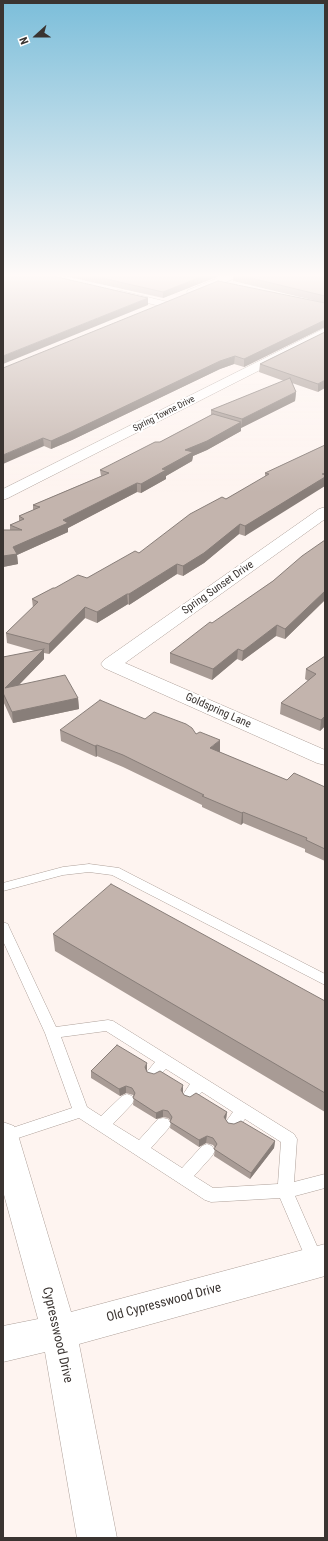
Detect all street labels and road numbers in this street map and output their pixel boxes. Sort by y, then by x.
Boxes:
street label: Spring Towne Drive [131,394,197,434]
street label: Spring Sunset Drive [180,558,256,618]
street label: Goldspring Lane [183,691,253,731]
street label: Old Cypresswood Drive [105,1280,223,1326]
street label: Cypresswood Drive [38,1286,76,1384]

